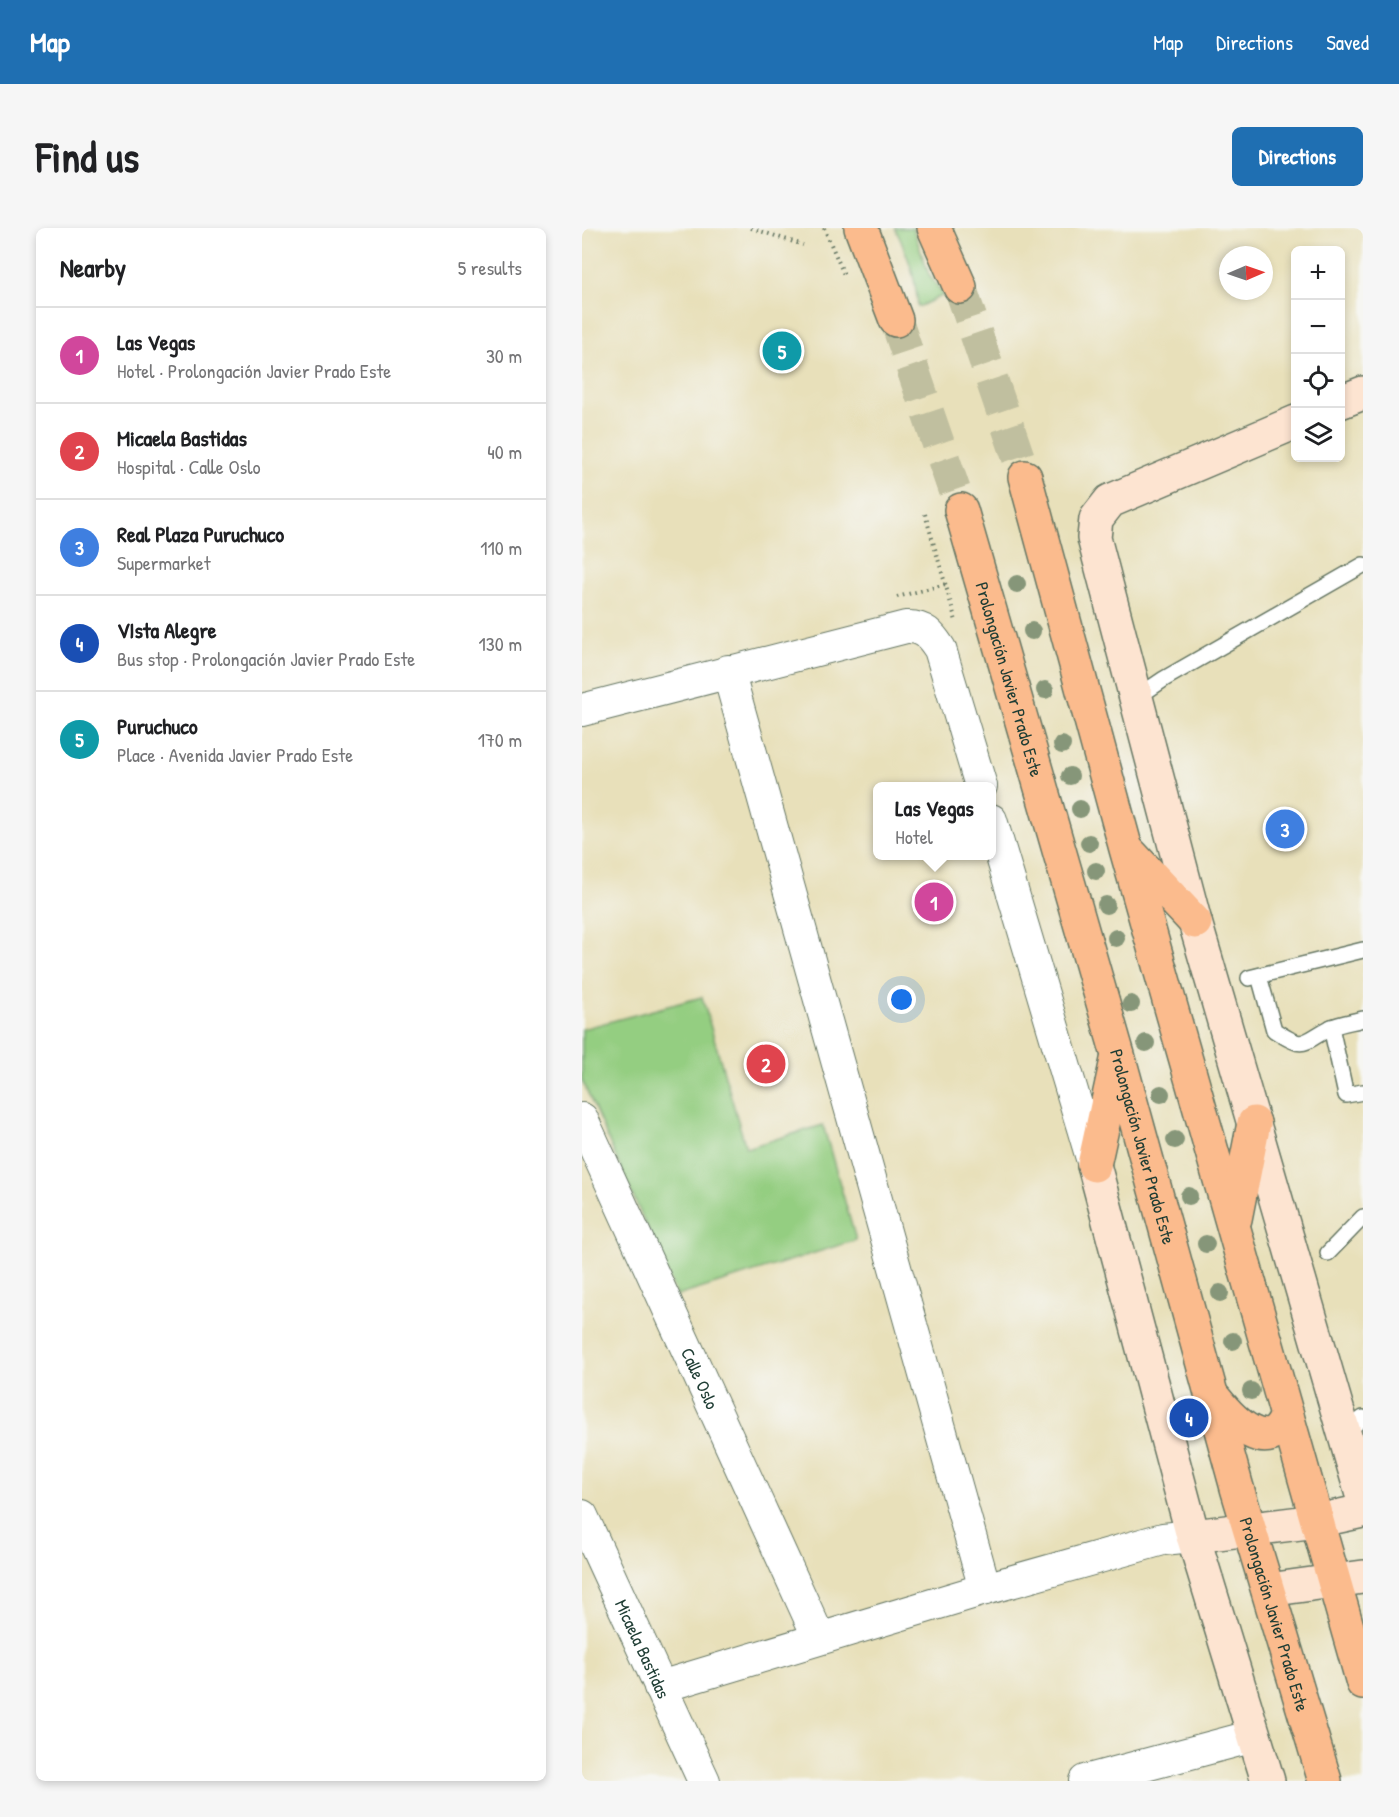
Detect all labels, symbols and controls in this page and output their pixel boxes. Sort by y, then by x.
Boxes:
text: Map [30,23,70,61]
text: Map [1153,28,1183,57]
text: Directions [1216,28,1293,57]
text: Saved [1326,28,1369,57]
button: Directions [1232,127,1363,186]
text: Find us [36,128,139,185]
north arrow [1219,246,1273,300]
map controls [1291,246,1345,462]
button: + [1291,246,1345,300]
text: Nearby [60,250,126,285]
text: 5 results [458,254,522,281]
button: − [1291,300,1345,354]
text: Las Vegas [117,327,195,357]
pin: 5 [762,328,802,374]
text: 1 [76,342,83,369]
text: 30 m [486,342,522,369]
button: locate [1291,354,1345,408]
text: Hotel · Prolongación Javier Prado Este [117,357,391,384]
button: layers [1291,408,1345,462]
text: Micaela Bastidas [117,423,247,453]
text: 2 [75,438,84,465]
text: 40 m [487,438,522,465]
text: Hospital · Calle Oslo [117,453,261,480]
text: Real Plaza Puruchuco [117,519,284,549]
text: 3 [75,534,84,561]
text: 110 m [480,534,522,561]
text: Supermarket [117,549,211,576]
street label: Prolongación Javier Prado Este [970,579,1050,779]
text: VIsta Alegre [117,615,217,645]
text: 4 [76,630,83,657]
text: 130 m [479,630,522,657]
text: Bus stop · Prolongación Javier Prado Este [117,645,415,672]
text: Puruchuco [117,711,198,741]
text: 5 [75,726,84,753]
text: 170 m [478,726,522,753]
text: Place · Avenida Javier Prado Este [117,741,353,768]
popup [873,782,996,860]
text: Las Vegas [895,793,974,823]
pin: 3 [1266,806,1304,852]
text: Hotel [895,823,933,850]
pin: 1 [914,880,954,924]
your location [887,985,916,1014]
pin: 2 [746,1042,786,1086]
street label: Prolongación Javier Prado Este [1104,1046,1182,1247]
street label: Calle Oslo [676,1343,725,1413]
pin: 4 [1170,1396,1208,1440]
street label: Prolongación Javier Prado Este [1234,1514,1316,1714]
street label: Micaela Bastidas [609,1595,677,1702]

